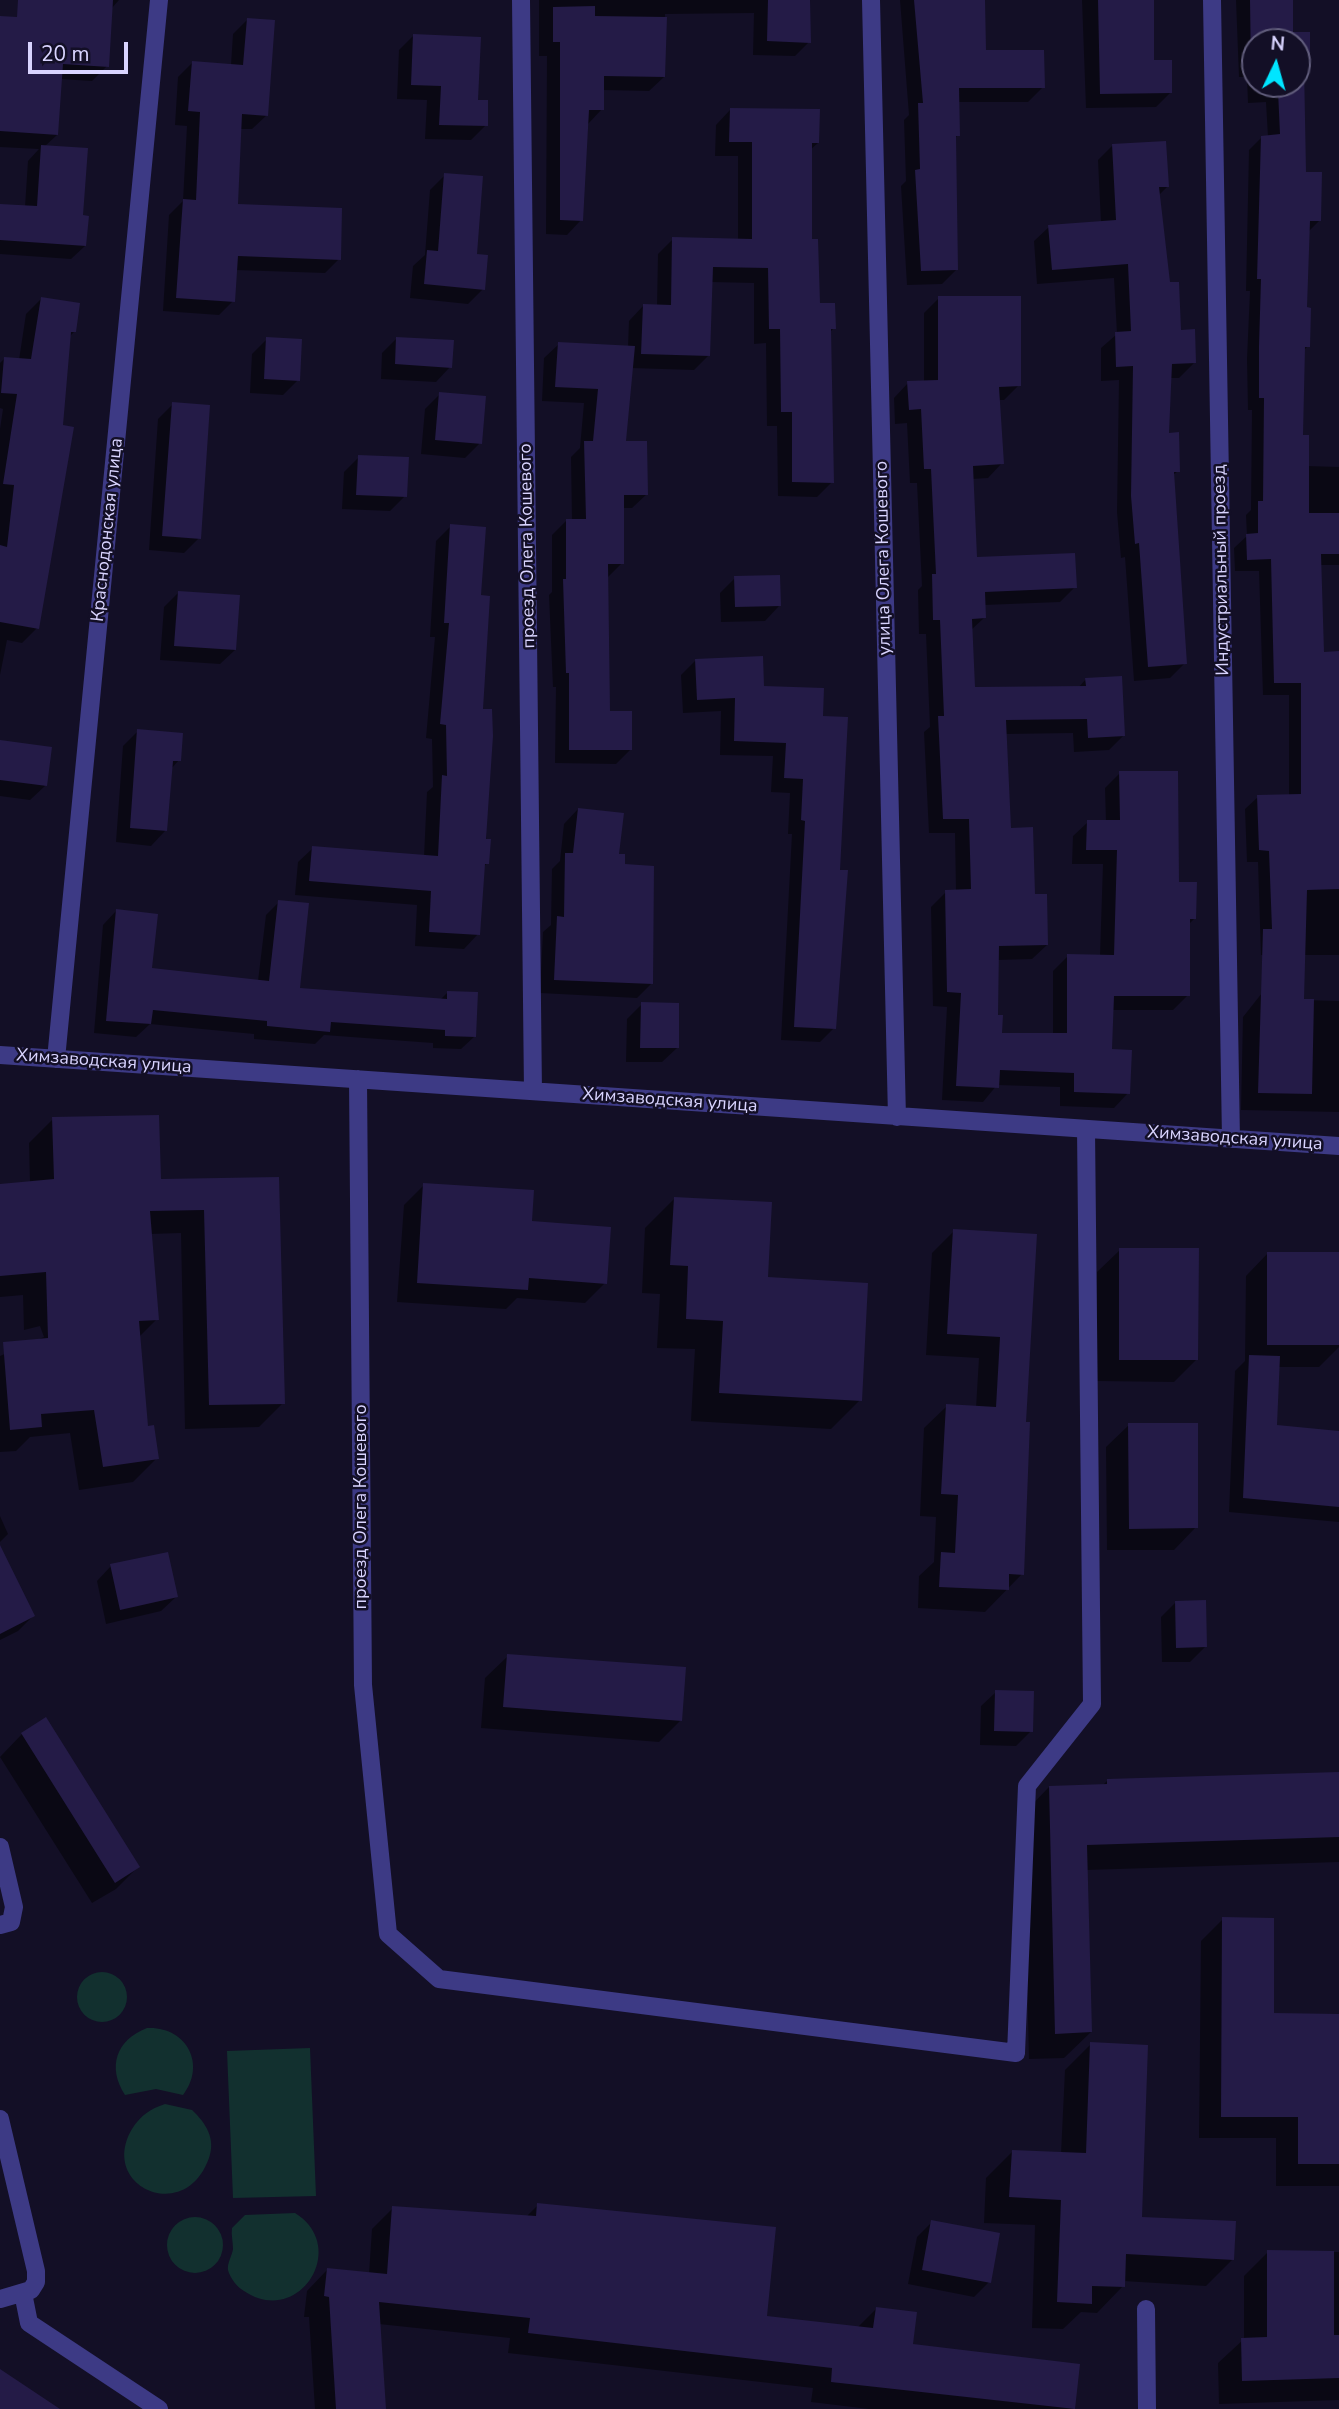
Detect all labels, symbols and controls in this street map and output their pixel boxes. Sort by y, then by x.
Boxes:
scale bar [32,28,131,72]
north arrow [1241,28,1311,98]
text: N [1269,31,1286,58]
text: 20 m [41,40,90,68]
street label: Краснодонская улица [88,437,128,623]
street label: проезд Олега Кошевого [515,443,541,649]
street label: улица Олега Кошевого [872,461,896,655]
street label: Индустриальный проезд [1209,464,1235,676]
street label: Химзаводская улица [16,1045,192,1079]
street label: Химзаводская улица [582,1084,758,1118]
street label: Химзаводская улица [1147,1122,1323,1156]
street label: проезд Олега Кошевого [351,1404,373,1610]

